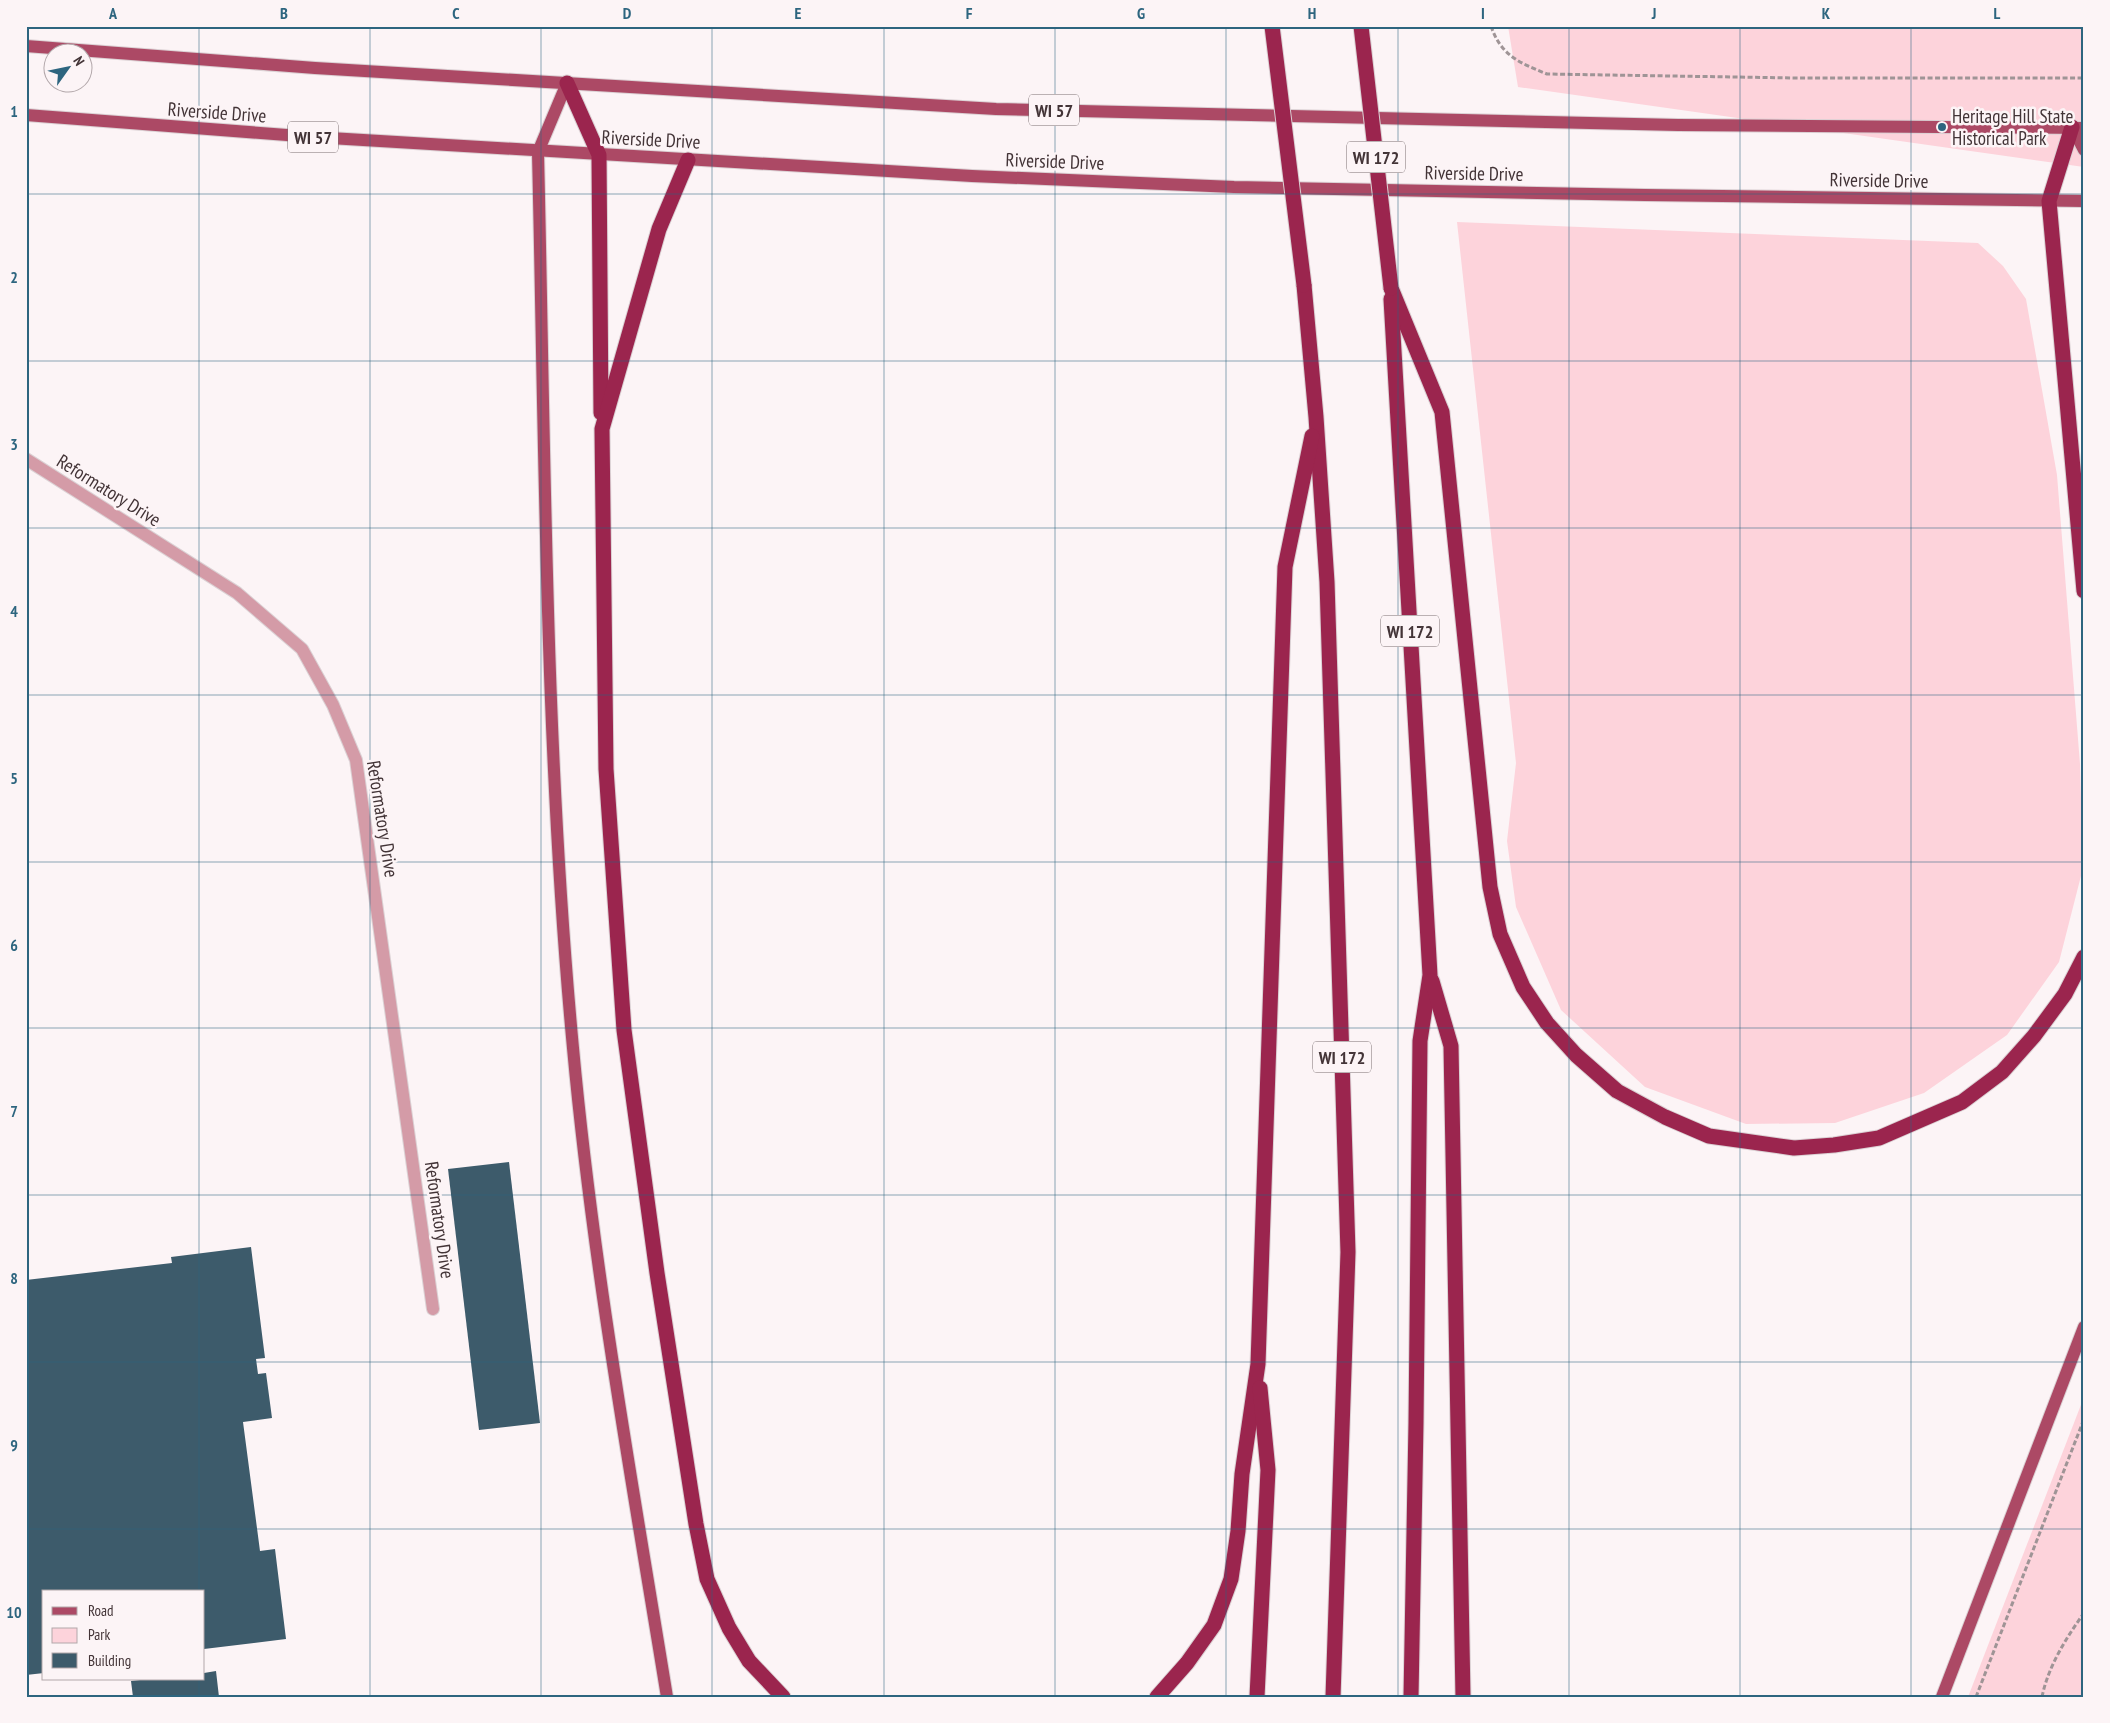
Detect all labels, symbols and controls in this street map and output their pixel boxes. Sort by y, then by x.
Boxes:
text: A [108,3,118,23]
text: B [280,3,288,23]
text: C [452,3,460,23]
text: D [623,3,632,23]
text: E [795,3,802,23]
text: F [966,3,973,23]
text: G [1137,3,1145,23]
text: H [1308,3,1316,23]
text: I [1481,3,1485,23]
text: J [1651,3,1656,23]
text: K [1822,3,1831,23]
text: L [1994,3,2001,23]
north arrow [42,42,92,92]
text: N [69,53,89,69]
road number: WI 57 [1029,94,1079,126]
street label: Riverside Drive [167,97,267,127]
text: 1 [10,101,18,121]
place label: Heritage Hill State Historical Park [1952,104,2073,150]
road number: WI 57 [288,121,338,152]
marker: Heritage Hill State Historical Park [1936,121,1948,133]
street label: Riverside Drive [601,124,701,154]
road number: WI 172 [1347,142,1405,172]
street label: Riverside Drive [1005,147,1105,175]
street label: Riverside Drive [1424,160,1524,186]
street label: Riverside Drive [1829,167,1929,193]
text: 2 [10,267,18,287]
text: 3 [10,434,18,454]
street label: Reformatory Drive [53,449,166,532]
text: 4 [10,601,18,621]
road number: WI 172 [1381,616,1439,646]
street label: Reformatory Drive [362,759,404,879]
text: 5 [10,768,18,788]
text: 6 [10,935,18,955]
road number: WI 172 [1313,1042,1371,1072]
text: 7 [10,1101,18,1121]
street label: Reformatory Drive [420,1160,460,1280]
text: 8 [10,1268,18,1288]
text: 9 [10,1435,18,1455]
legend [42,1590,205,1680]
text: Road [88,1601,114,1620]
text: 10 [6,1602,22,1622]
text: Park [88,1625,110,1644]
text: Building [88,1651,131,1670]

